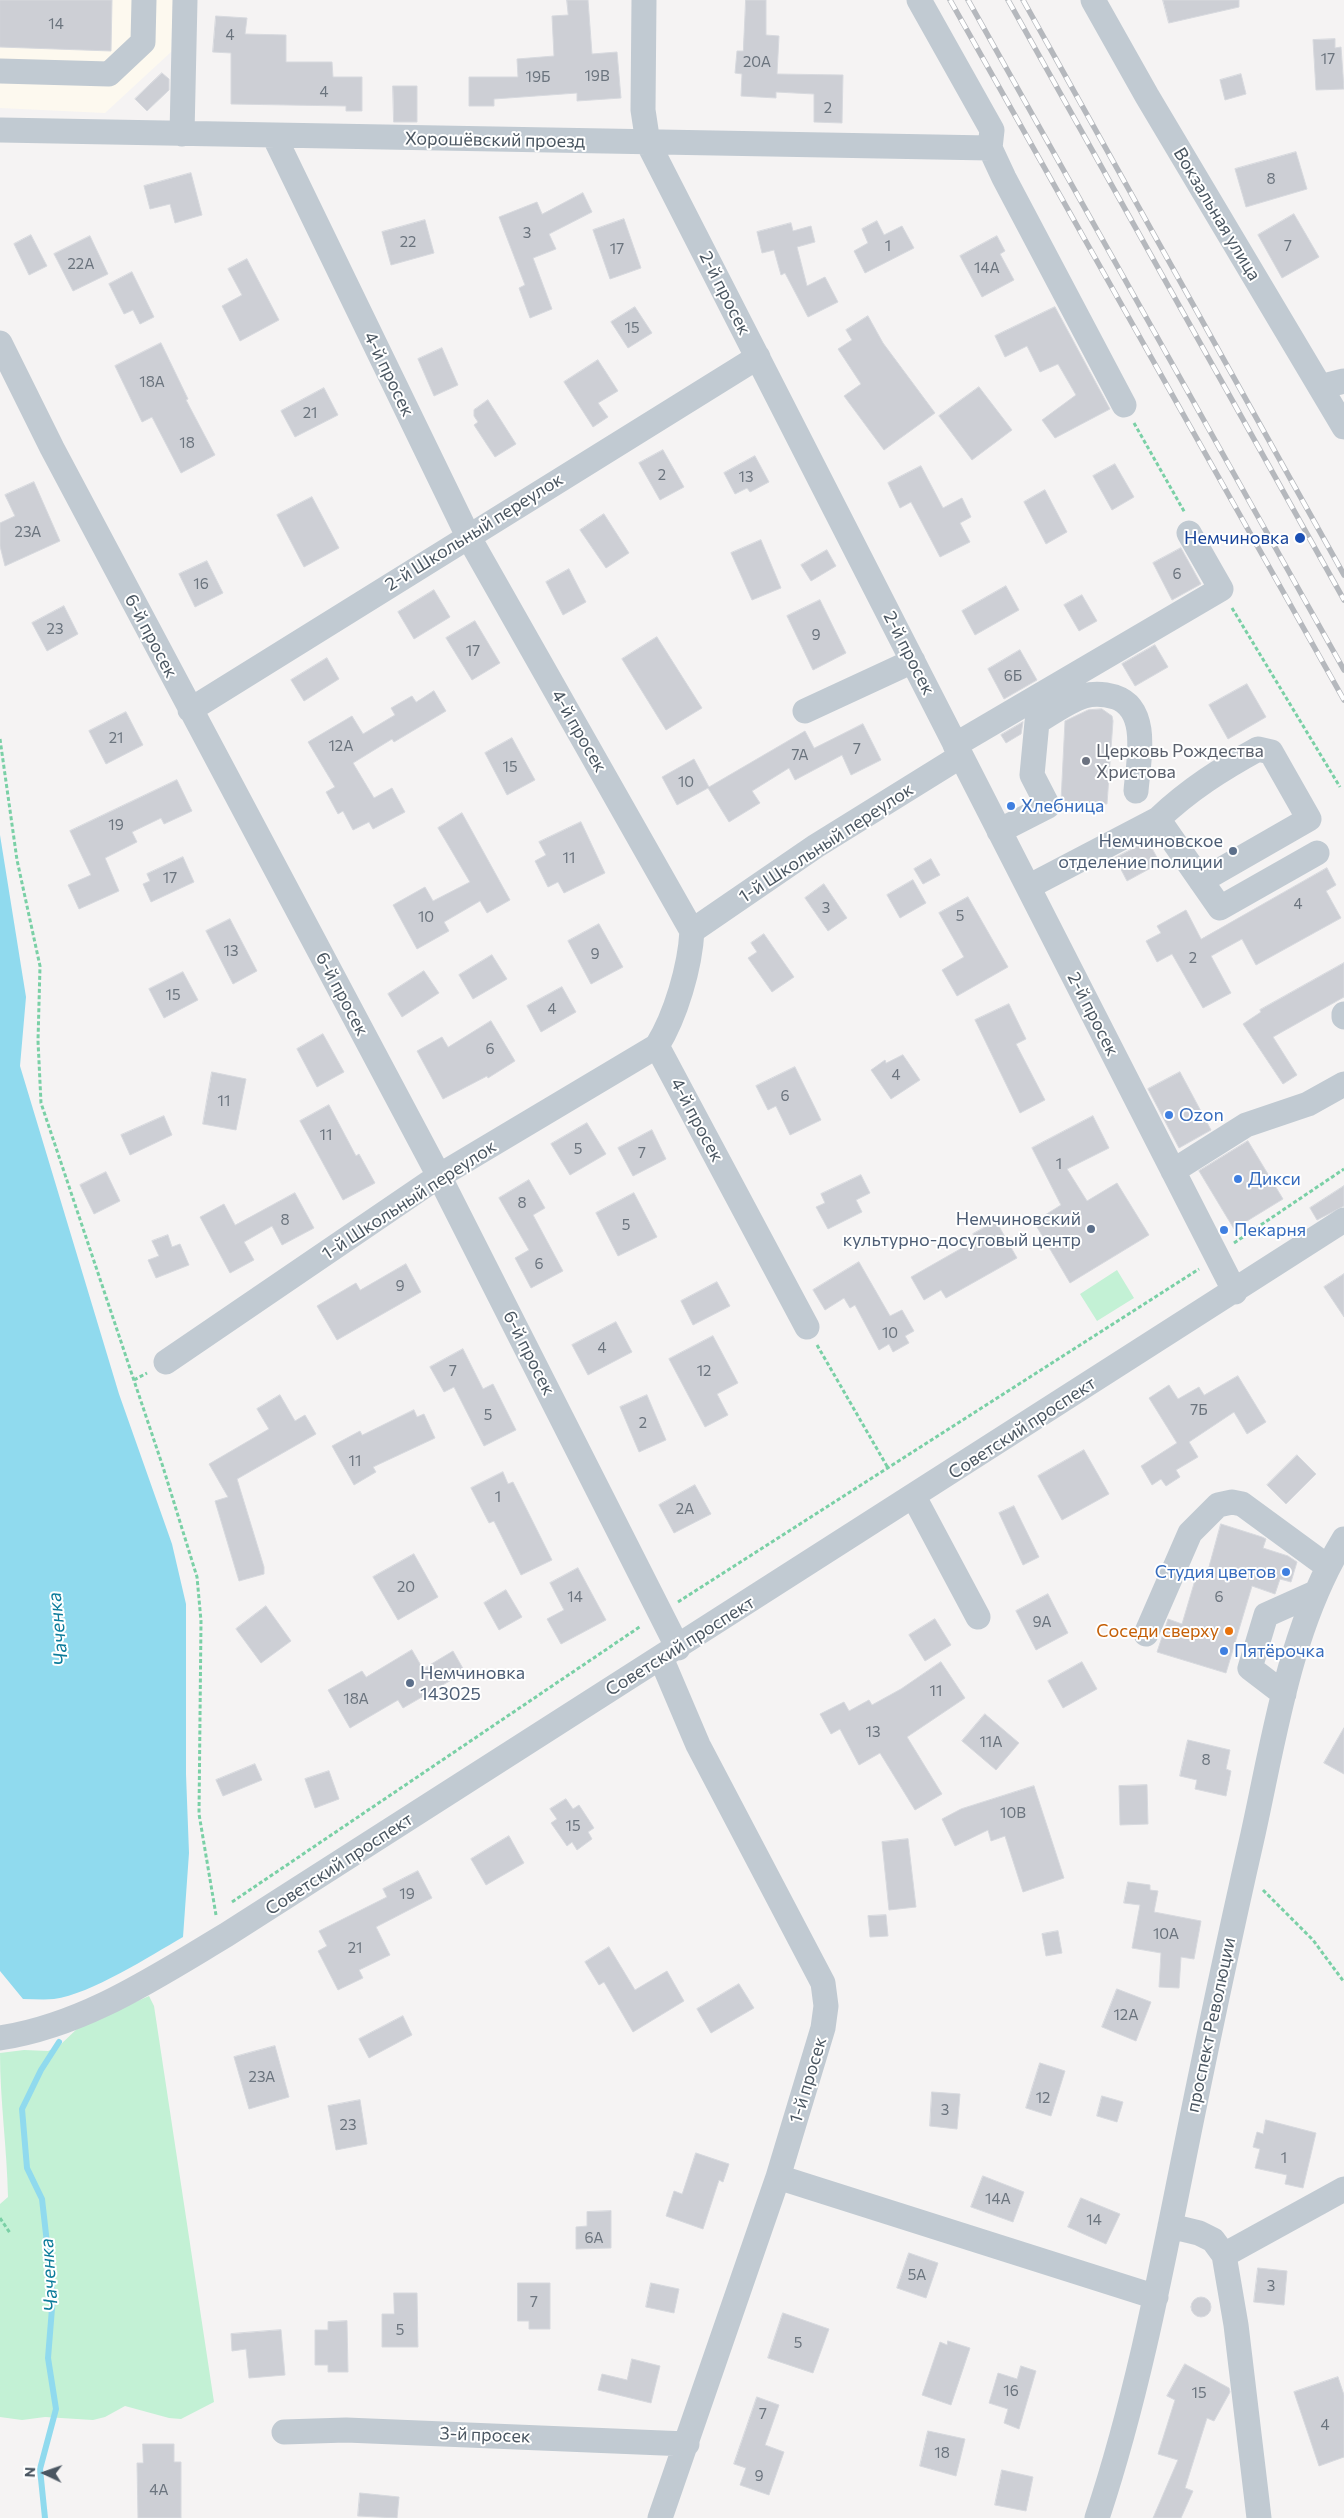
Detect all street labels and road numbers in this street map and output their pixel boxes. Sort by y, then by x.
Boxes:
street label: Хорошёвский проезд [405,128,585,152]
street label: Вокзальная улица [1169,144,1265,284]
street label: 2-й просек [695,248,755,338]
street label: 4-й просек [359,328,419,420]
street label: 2-й Школьный переулок [381,468,567,596]
street label: 6-й просек [120,590,182,682]
street label: 2-й просек [879,608,939,698]
street label: 4-й просек [547,686,611,776]
street label: 1-й Школьный переулок [735,779,917,907]
street label: 6-й просек [311,948,373,1040]
street label: 2-й просек [1063,969,1123,1059]
street label: 4-й просек [666,1074,728,1166]
street label: 1-й Школьный переулок [318,1136,500,1264]
street label: 6-й просек [499,1307,559,1399]
street label: Советский проспект [944,1372,1100,1484]
street label: Советский проспект [602,1591,758,1701]
street label: Советский проспект [261,1808,417,1920]
street label: проспект Революции [1182,1935,1240,2115]
street label: 1-й просек [785,2034,831,2126]
street label: 3-й просек [439,2423,531,2447]

